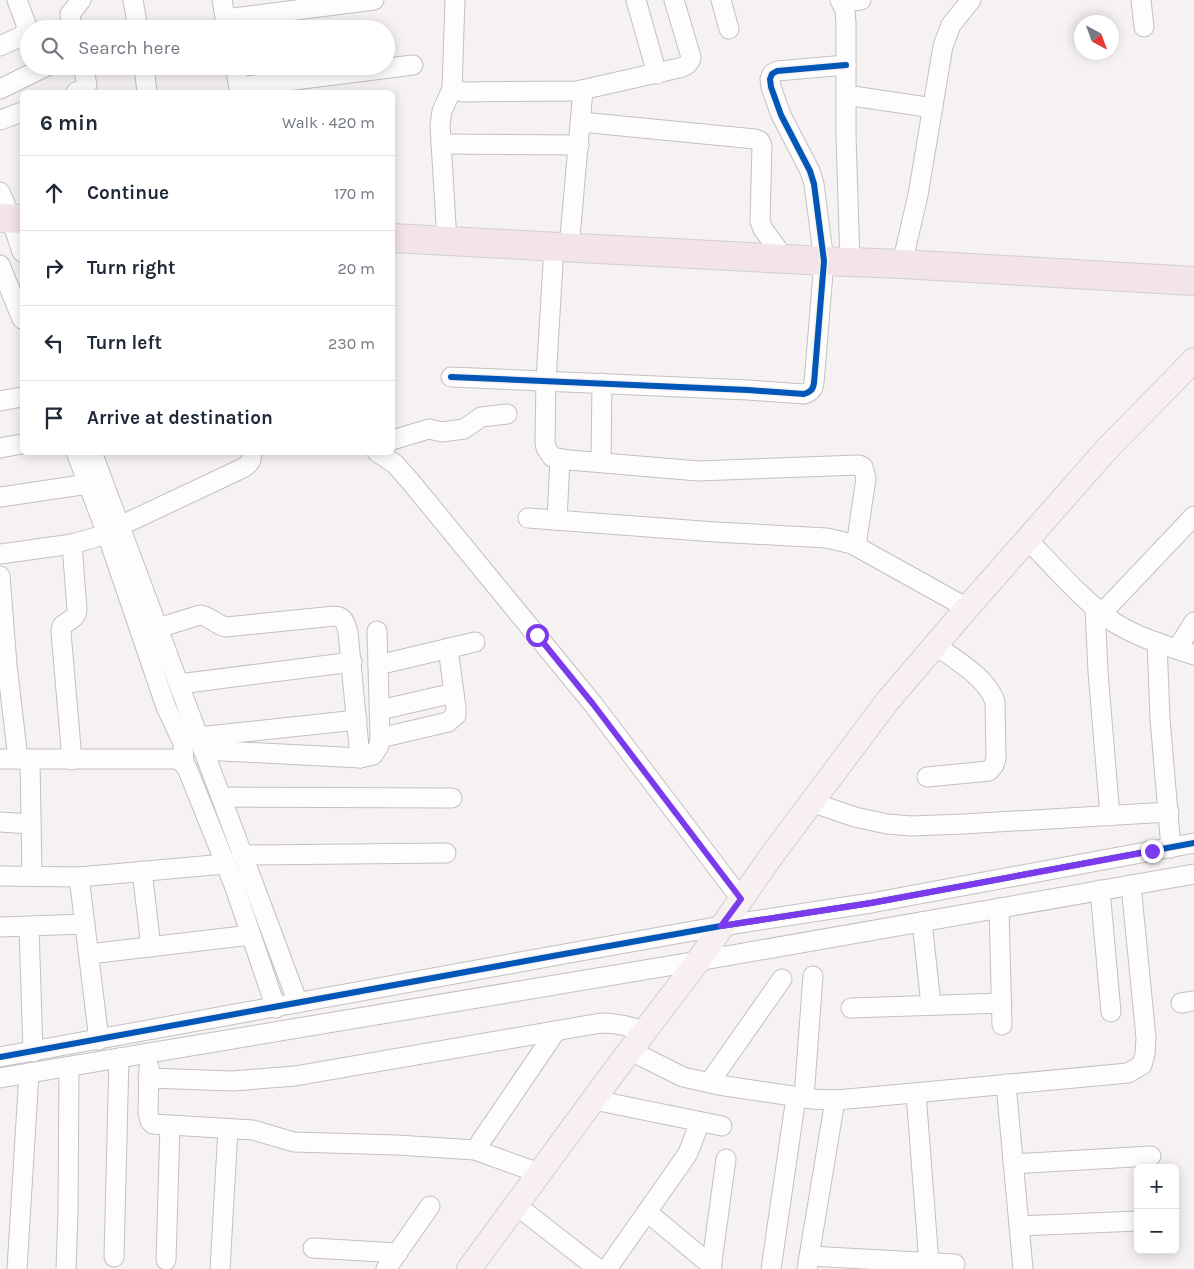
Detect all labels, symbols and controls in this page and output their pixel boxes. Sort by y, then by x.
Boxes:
north arrow [1074,15,1119,60]
search box [20,20,395,75]
icon: search [38,34,66,62]
text: Search here [78,37,180,59]
text: 6 min [40,111,98,135]
text: Walk · 420 m [282,113,375,132]
icon: ahead [40,179,68,207]
text: Continue [87,182,169,204]
text: 170 m [334,184,375,203]
icon: right [40,254,68,282]
text: Turn right [87,257,176,279]
text: 20 m [337,259,375,278]
icon: left [40,329,68,357]
text: Turn left [87,332,162,354]
text: 230 m [328,334,375,353]
icon: arrive [40,404,68,432]
text: Arrive at destination [87,407,273,429]
route start [526,624,549,647]
route end [1141,840,1164,863]
map controls [1134,1164,1179,1254]
button: + [1134,1164,1179,1209]
button: − [1134,1209,1179,1254]

